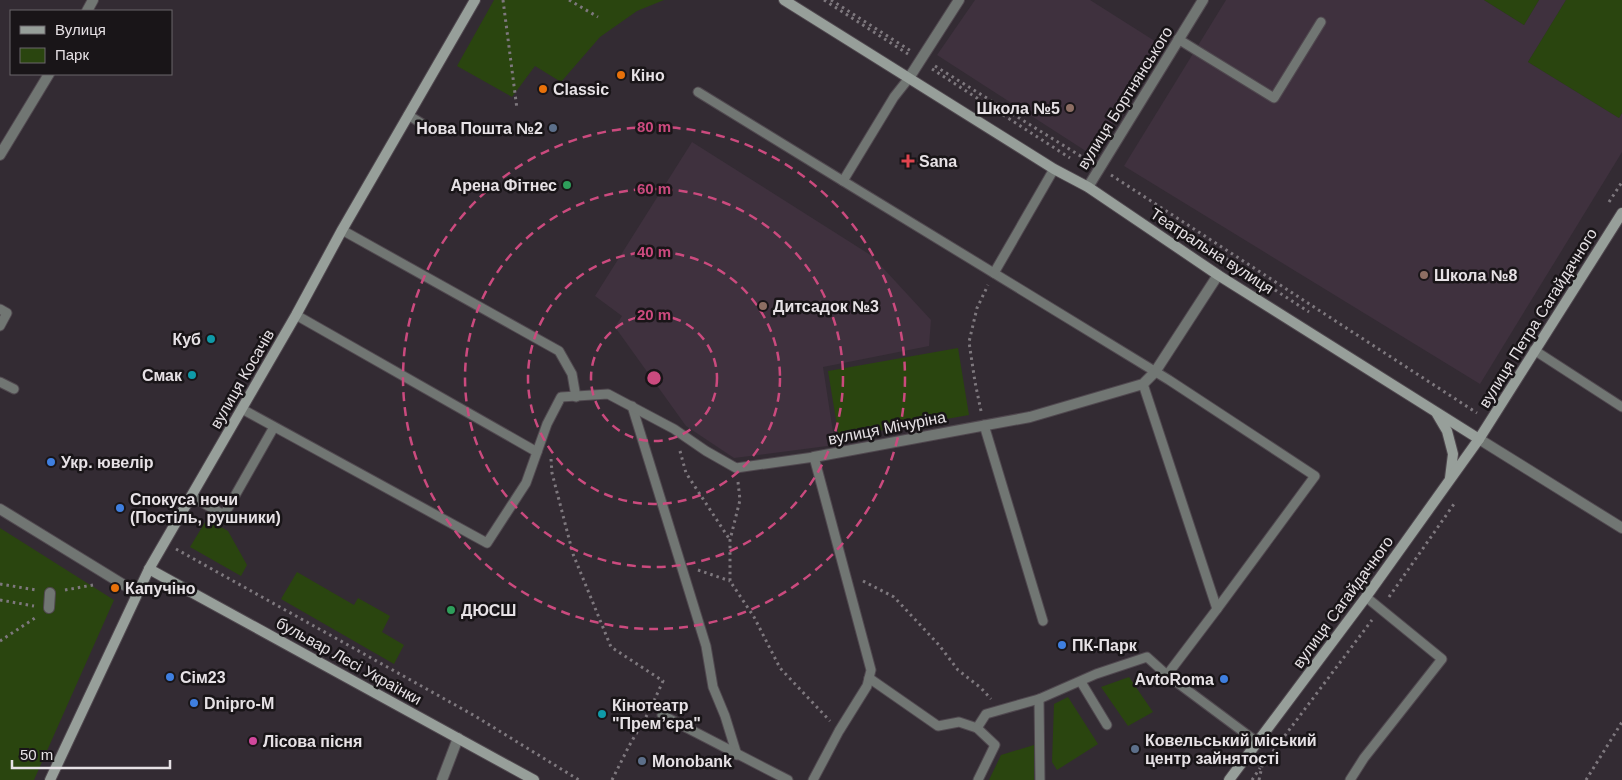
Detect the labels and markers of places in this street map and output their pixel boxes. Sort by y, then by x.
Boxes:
place label: Кіно [631,67,665,84]
marker: Кіно [615,69,627,81]
place label: Classic [553,81,609,98]
marker: Classic [537,83,549,95]
place label: Школа №5 [977,100,1060,117]
marker: Школа №5 [1064,102,1076,114]
place label: Нова Пошта №2 [416,120,543,137]
marker: Нова Пошта №2 [547,122,559,134]
place label: Sana [919,153,957,170]
marker: Sana [901,154,915,168]
place label: Арена Фітнес [451,177,557,194]
marker: Арена Фітнес [561,179,573,191]
place label: Школа №8 [1434,267,1518,284]
marker: Школа №8 [1418,269,1430,281]
place label: Дитсадок №3 [773,298,879,315]
marker: Дитсадок №3 [757,300,769,312]
place label: Куб [172,331,201,348]
marker: Куб [205,333,217,345]
place label: Смак [142,367,183,384]
marker: Смак [186,369,198,381]
centre of rings [645,369,663,387]
place label: Укр. ювелір [61,454,154,471]
marker: Укр. ювелір [45,456,57,468]
place label: Спокуса ночи (Постіль, рушники) [130,491,281,526]
marker: Спокуса ночи (Постіль, рушники) [114,502,126,514]
place label: Капучіно [125,580,196,597]
marker: Капучіно [109,582,121,594]
place label: ДЮСШ [461,602,516,619]
marker: ДЮСШ [445,604,457,616]
place label: ПК-Парк [1072,637,1138,654]
marker: ПК-Парк [1056,639,1068,651]
place label: Сім23 [180,669,226,686]
marker: Сім23 [164,671,176,683]
place label: AvtoRoma [1135,671,1214,688]
marker: AvtoRoma [1218,673,1230,685]
place label: Dnipro-M [204,695,274,712]
marker: Dnipro-M [188,697,200,709]
place label: Кінотеатр "Прем’єра" [612,697,701,732]
marker: Кінотеатр "Прем’єра" [596,708,608,720]
place label: Ковельський міський центр зайнятості [1145,732,1317,767]
place label: Лісова пісня [263,733,362,750]
marker: Лісова пісня [247,735,259,747]
marker: Ковельський міський центр зайнятості [1129,743,1141,755]
place label: Monobank [652,753,732,770]
marker: Monobank [636,755,648,767]

